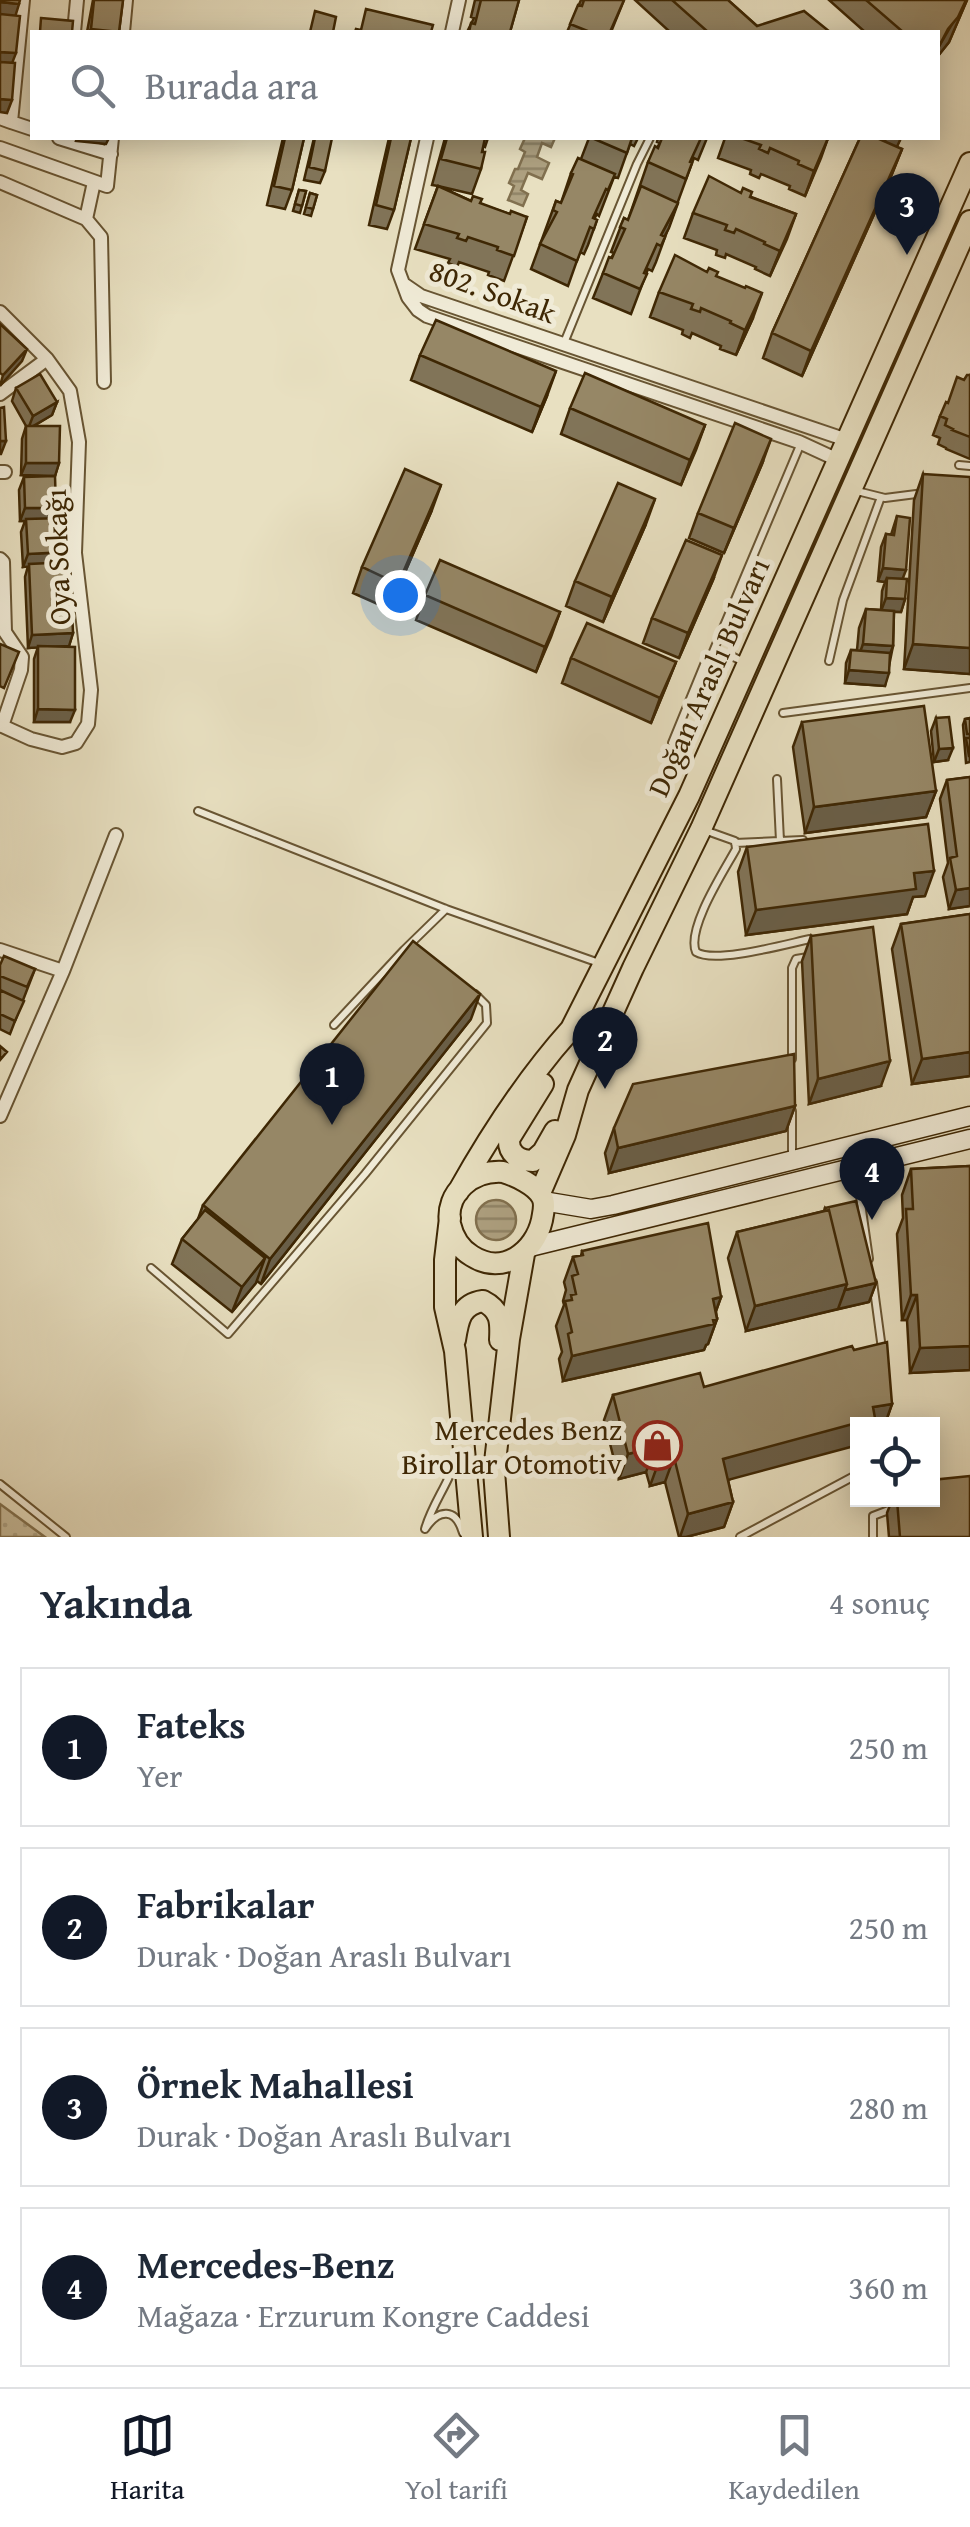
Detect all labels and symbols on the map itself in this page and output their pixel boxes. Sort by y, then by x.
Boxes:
pin: 3 [874,172,940,255]
street label: 802. Sokak [424,248,563,334]
street label: Oya Sokağı [33,488,81,626]
street label: Doğan Araslı Bulvarı [636,551,780,803]
your location [375,570,426,621]
pin: 2 [572,1006,638,1089]
pin: 1 [300,1042,364,1125]
pin: 4 [840,1138,904,1220]
place label: Mercedes Benz Birollar Otomotiv [401,1407,622,1485]
shop icon: Mercedes Benz Birollar Otomotiv [631,1420,683,1472]

